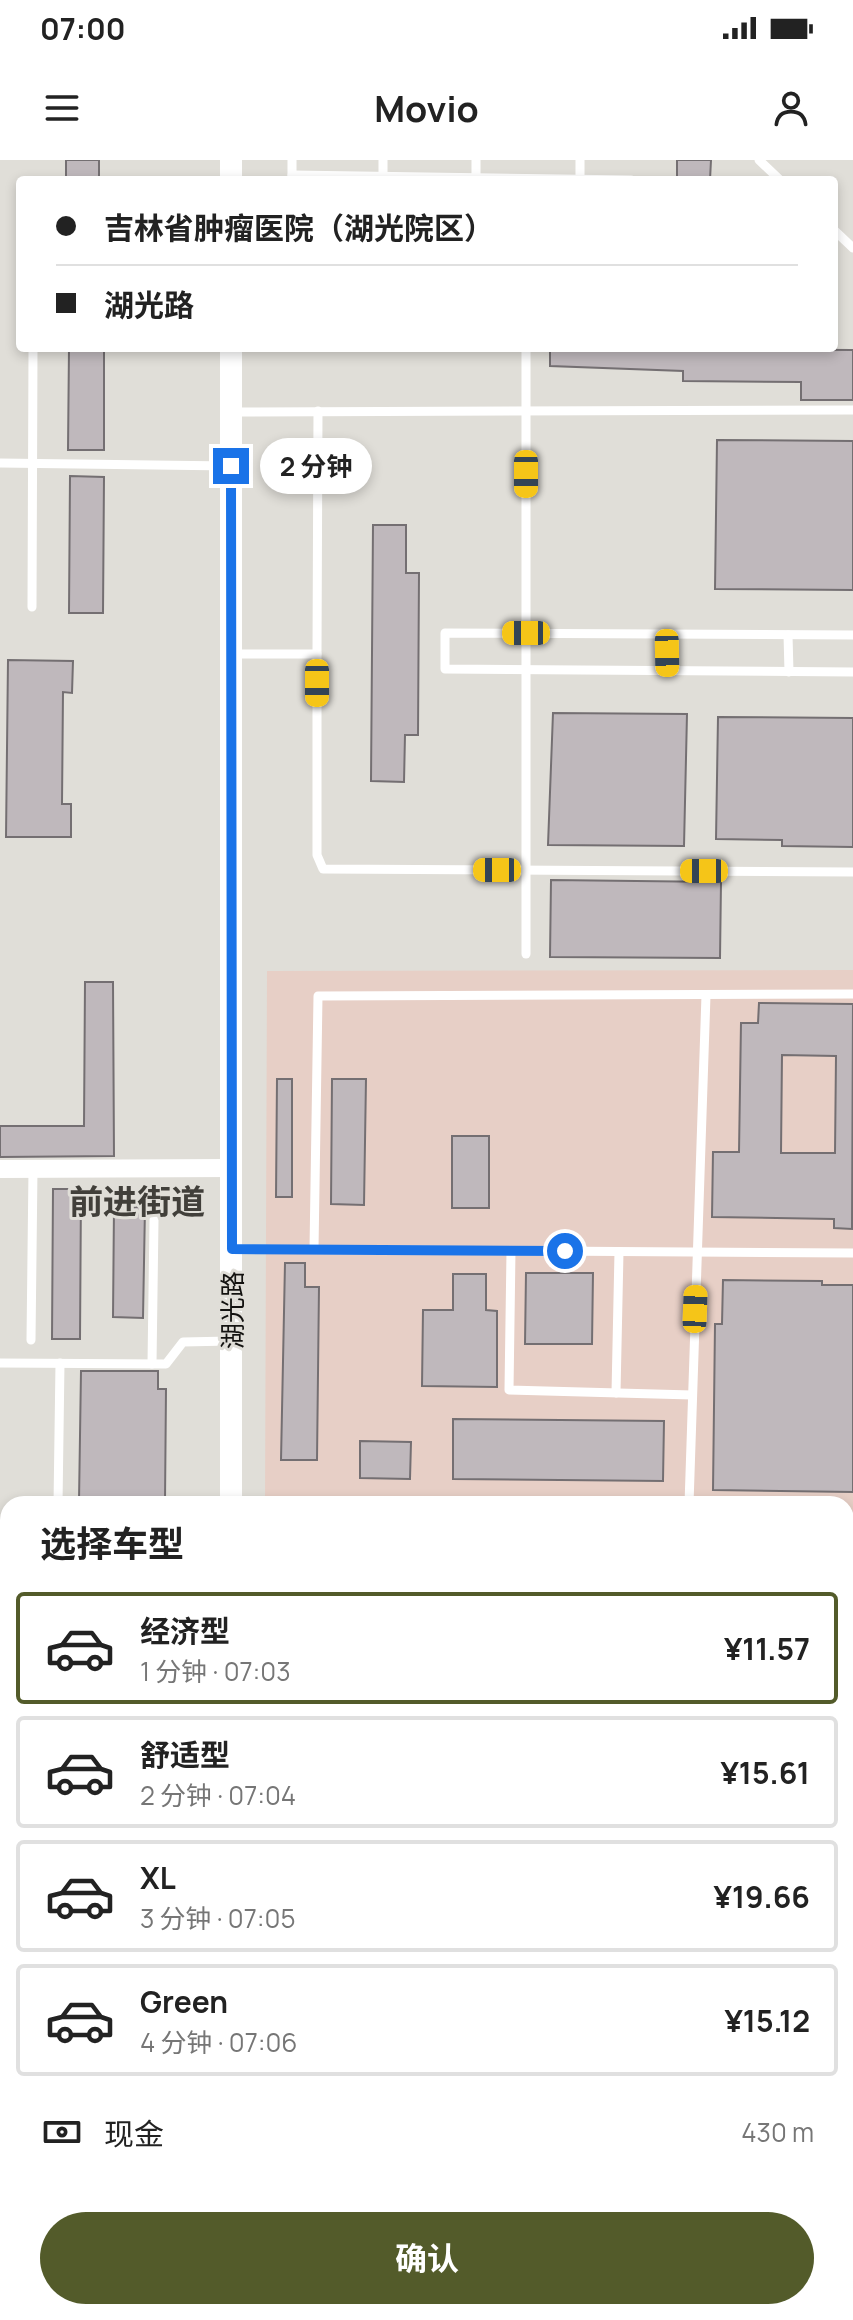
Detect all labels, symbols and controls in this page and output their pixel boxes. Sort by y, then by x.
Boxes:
text: 07:00 [40,8,126,49]
text: Movio [374,84,479,133]
icon: menu [40,86,84,130]
icon: person [769,86,813,130]
text: 吉林省肿瘤医院（湖光院区） [104,207,494,248]
text: 湖光路 [104,284,194,325]
callout: 2 分钟 [259,438,371,494]
route end [213,448,249,484]
text: 2 分钟 [280,448,352,484]
car [514,450,538,498]
car [502,621,550,645]
car [655,629,679,677]
car [305,659,329,707]
car [473,858,521,882]
car [680,859,728,883]
district label: 前进街道 [69,1178,205,1224]
route start [547,1233,583,1269]
street label: 湖光路 [214,1271,250,1349]
car [682,1285,708,1333]
text: 选择车型 [40,1519,184,1568]
text: 经济型 [140,1610,230,1651]
icon: car [44,1612,116,1684]
text: ¥11.57 [724,1628,810,1669]
text: 1 分钟 · 07:03 [140,1653,291,1689]
text: 舒适型 [140,1734,230,1775]
icon: car [44,1736,116,1808]
text: ¥15.61 [720,1752,810,1793]
text: 2 分钟 · 07:04 [140,1777,296,1813]
text: XL [140,1857,176,1898]
icon: car [44,1860,116,1932]
text: ¥19.66 [714,1876,810,1917]
text: 3 分钟 · 07:05 [140,1900,295,1936]
text: Green [140,1981,228,2022]
icon: car [44,1984,116,2056]
text: ¥15.12 [724,2000,810,2041]
text: 4 分钟 · 07:06 [140,2024,298,2060]
icon: cash [40,2110,84,2154]
text: 现金 [104,2113,164,2154]
text: 430 m [741,2114,814,2150]
button: 确认 [40,2212,814,2304]

